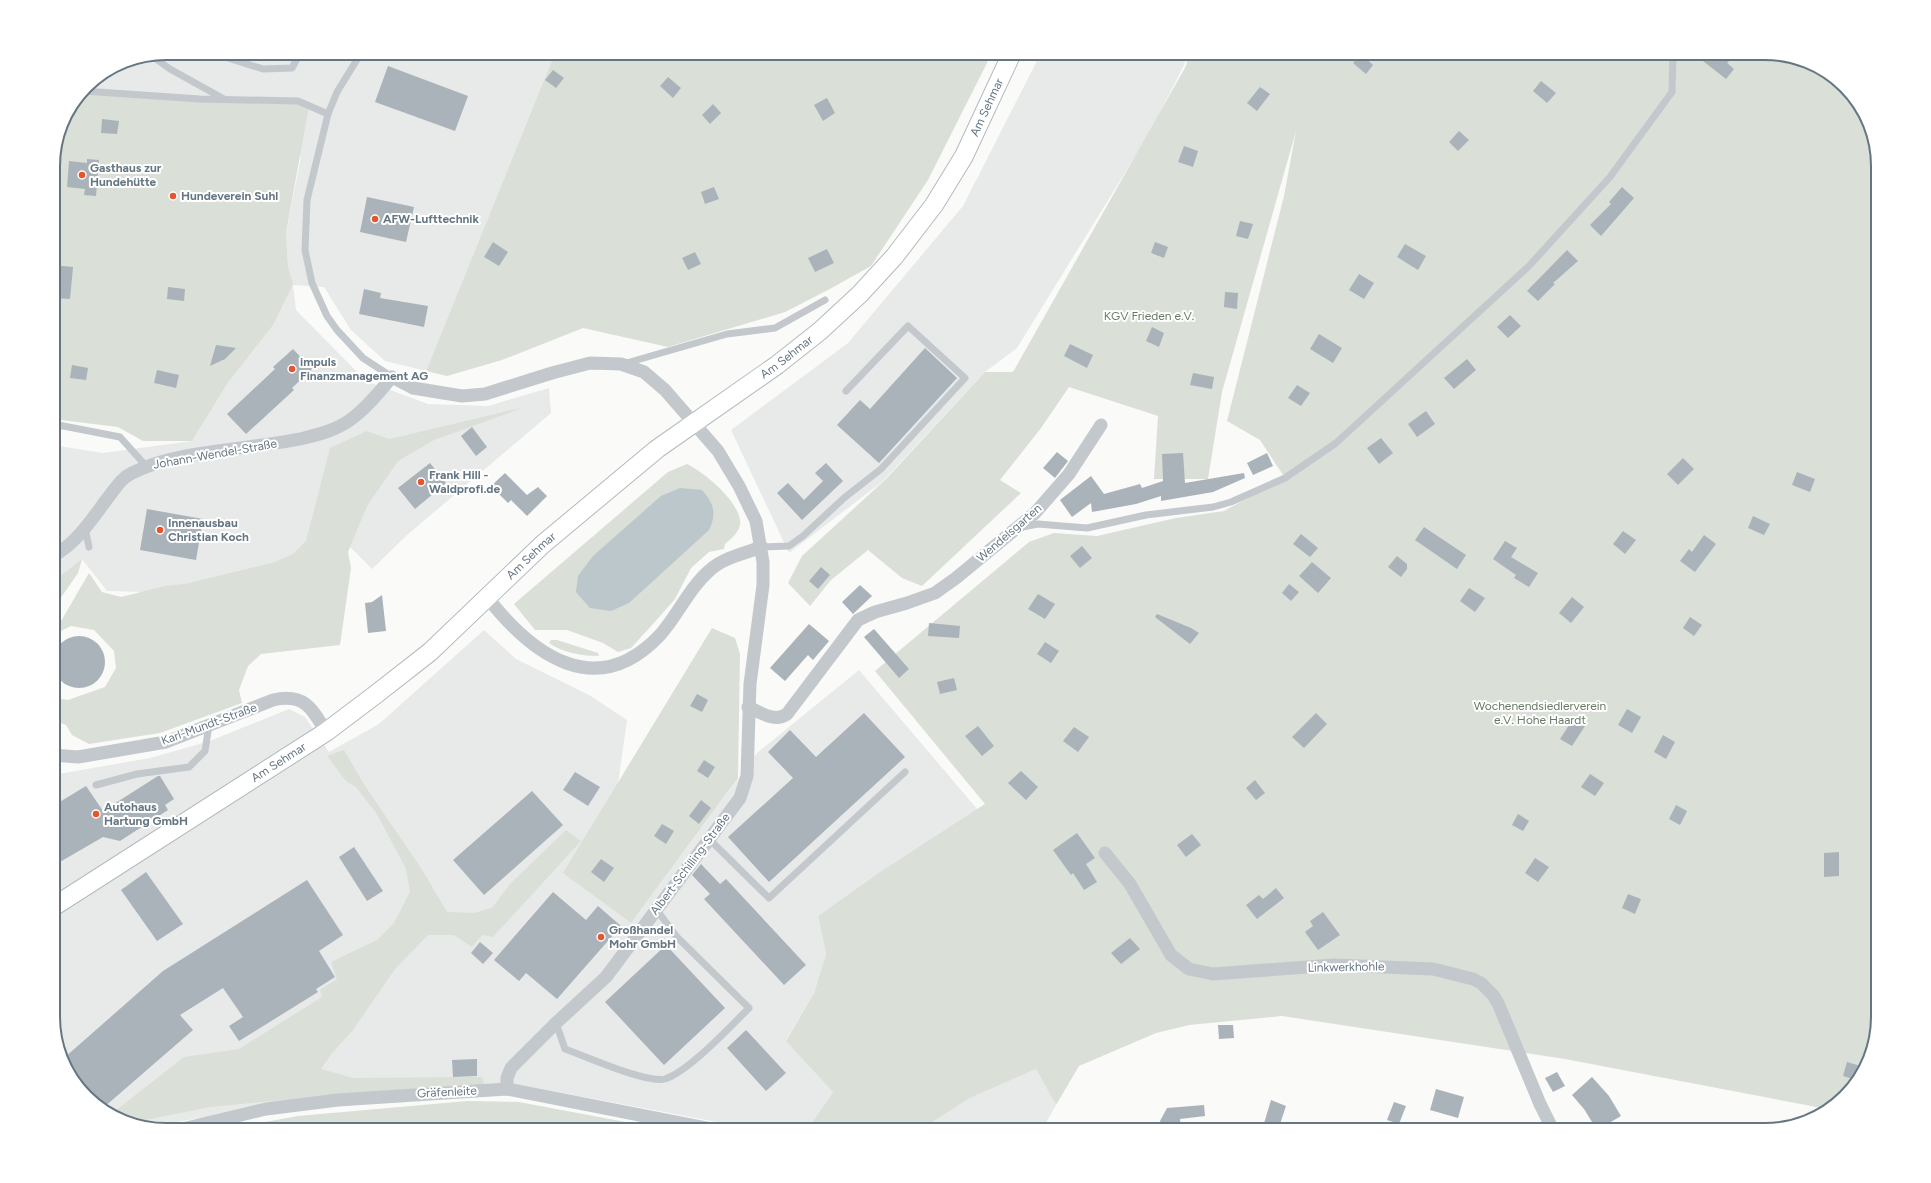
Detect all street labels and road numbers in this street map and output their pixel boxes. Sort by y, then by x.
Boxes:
street label: Am Sehmar [967,76,1006,139]
street label: Am Sehmar [758,333,815,382]
street label: Johann-Wendel-Straße [152,436,278,472]
street label: Wendelsgarten [974,501,1044,565]
street label: Am Sehmar [503,529,559,582]
street label: Karl-Mundt-Straße [159,700,259,748]
street label: Am Sehmar [249,740,309,785]
street label: Albert-Schilling-Straße [647,810,733,918]
street label: Linkwerkhohle [1307,959,1385,975]
street label: Gräfenleite [417,1083,478,1101]

